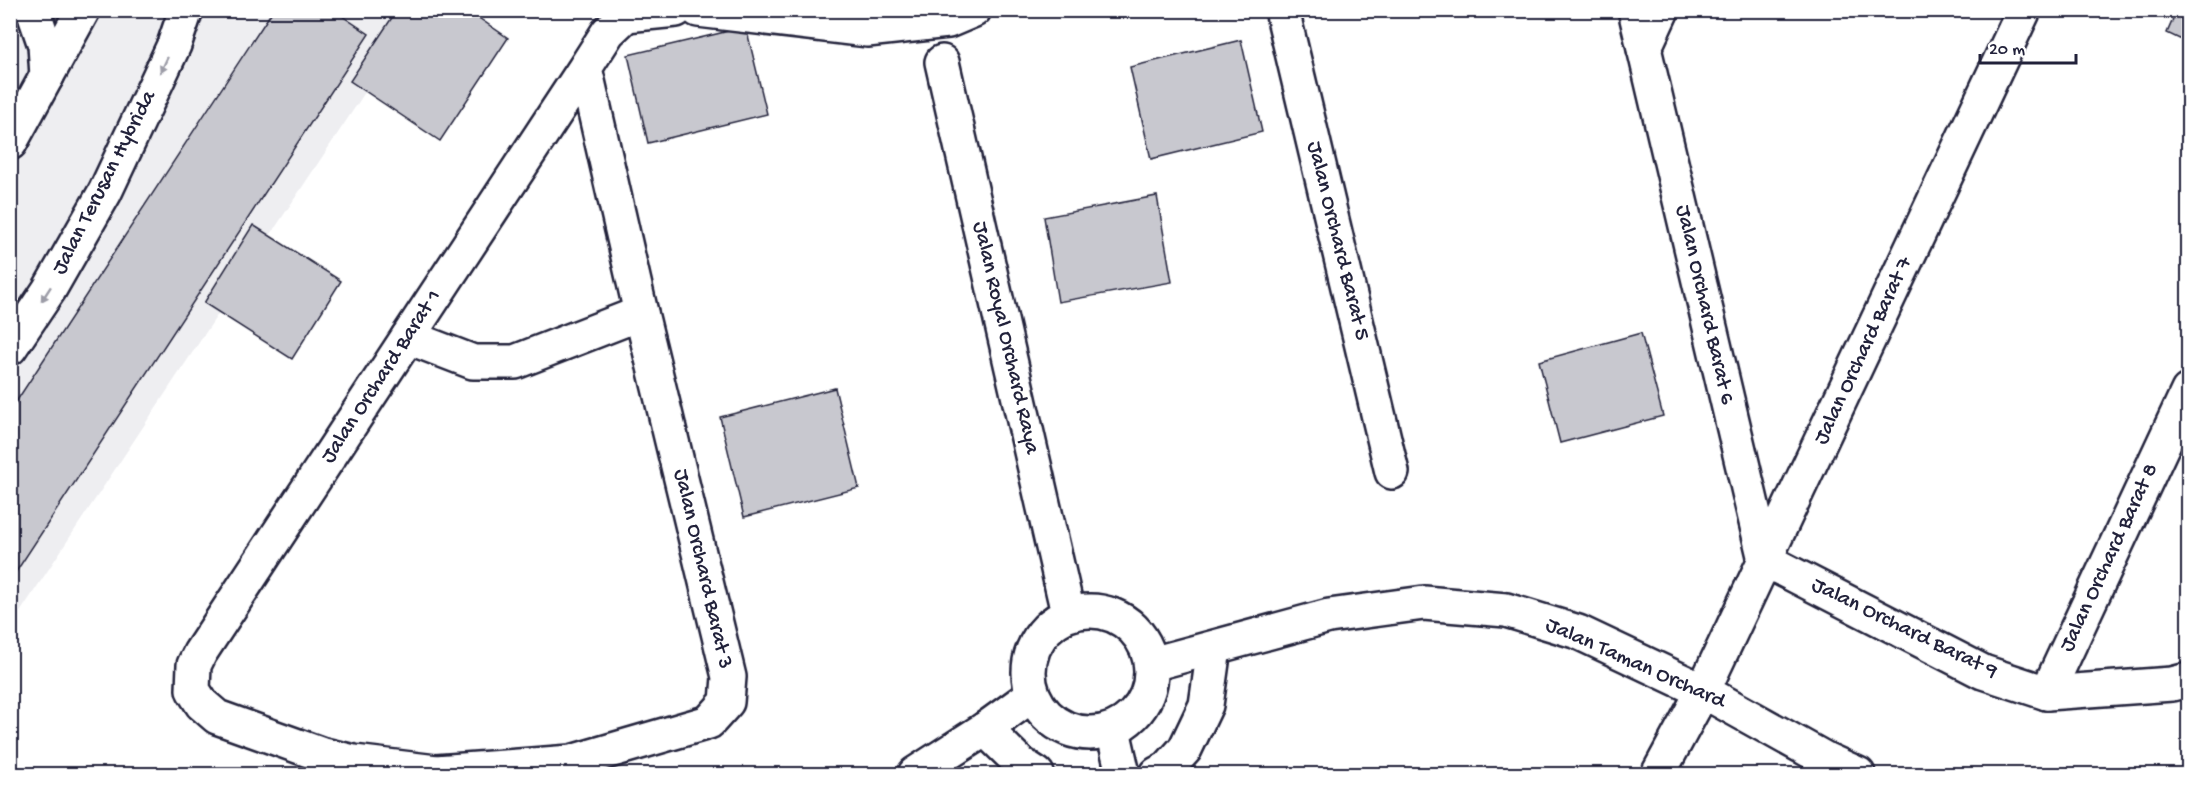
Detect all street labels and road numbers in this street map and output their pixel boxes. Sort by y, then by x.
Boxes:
street label: Jalan Terusan Hybrida [47,86,163,279]
street label: Jalan Orchard Barat 5 [1300,139,1374,343]
street label: Jalan Orchard Barat 6 [1668,203,1740,408]
street label: Jalan Royal Orchard Raya [966,219,1045,458]
street label: Jalan Orchard Barat 7 [1809,253,1919,449]
street label: Jalan Orchard Barat 1 [316,285,448,469]
street label: Jalan Orchard Barat 8 [2055,460,2165,656]
street label: Jalan Orchard Barat 3 [666,467,738,671]
street label: Jalan Orchard Barat 9 [1807,573,2001,685]
street label: Jalan Taman Orchard [1541,613,1731,716]

